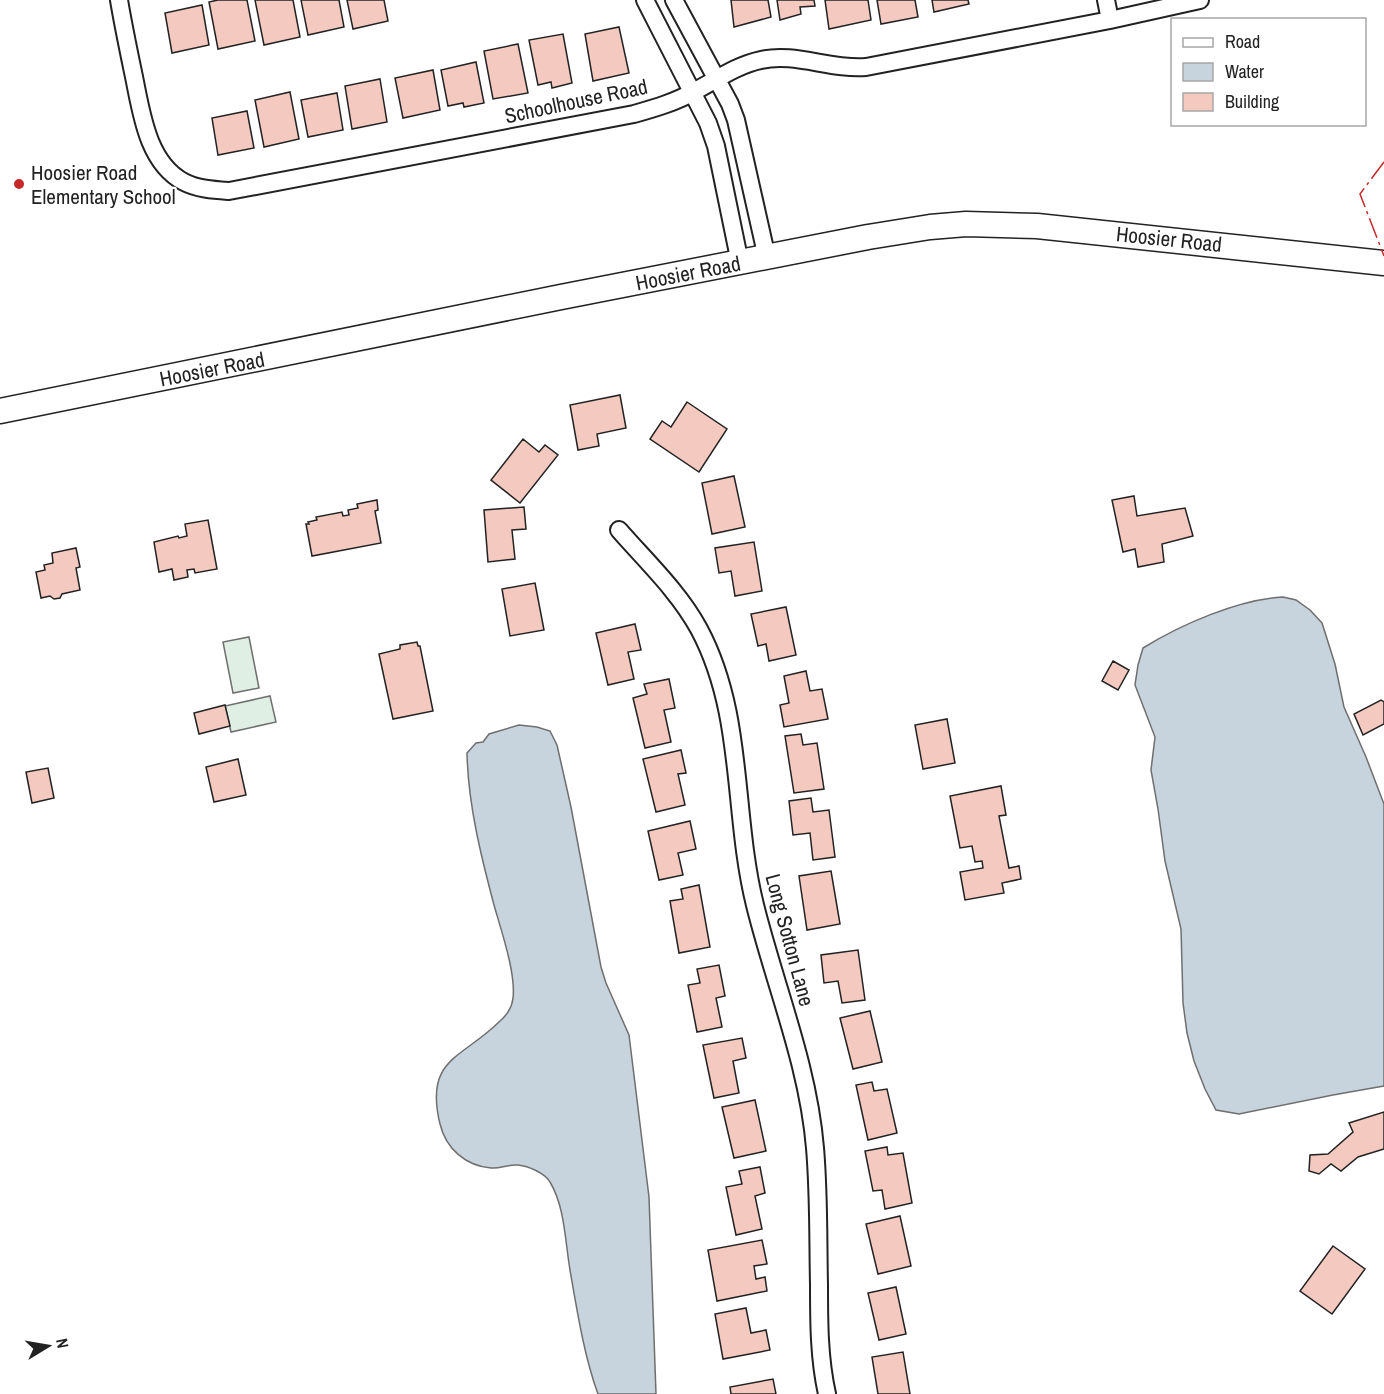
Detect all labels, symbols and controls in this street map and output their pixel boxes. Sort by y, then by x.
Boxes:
legend [1171,18,1366,126]
text: Road [1225,29,1260,54]
text: Water [1225,59,1264,84]
street label: Schoolhouse Road [502,72,650,130]
text: Building [1225,89,1280,114]
place label: Hoosier Road Elementary School [31,158,176,211]
marker: Hoosier Road Elementary School [12,177,26,191]
street label: Hoosier Road [1115,219,1223,259]
street label: Hoosier Road [633,249,743,297]
street label: Hoosier Road [157,345,267,393]
street label: Long Sotton Lane [758,871,822,1009]
north arrow [18,1316,78,1376]
text: N [51,1336,74,1350]

